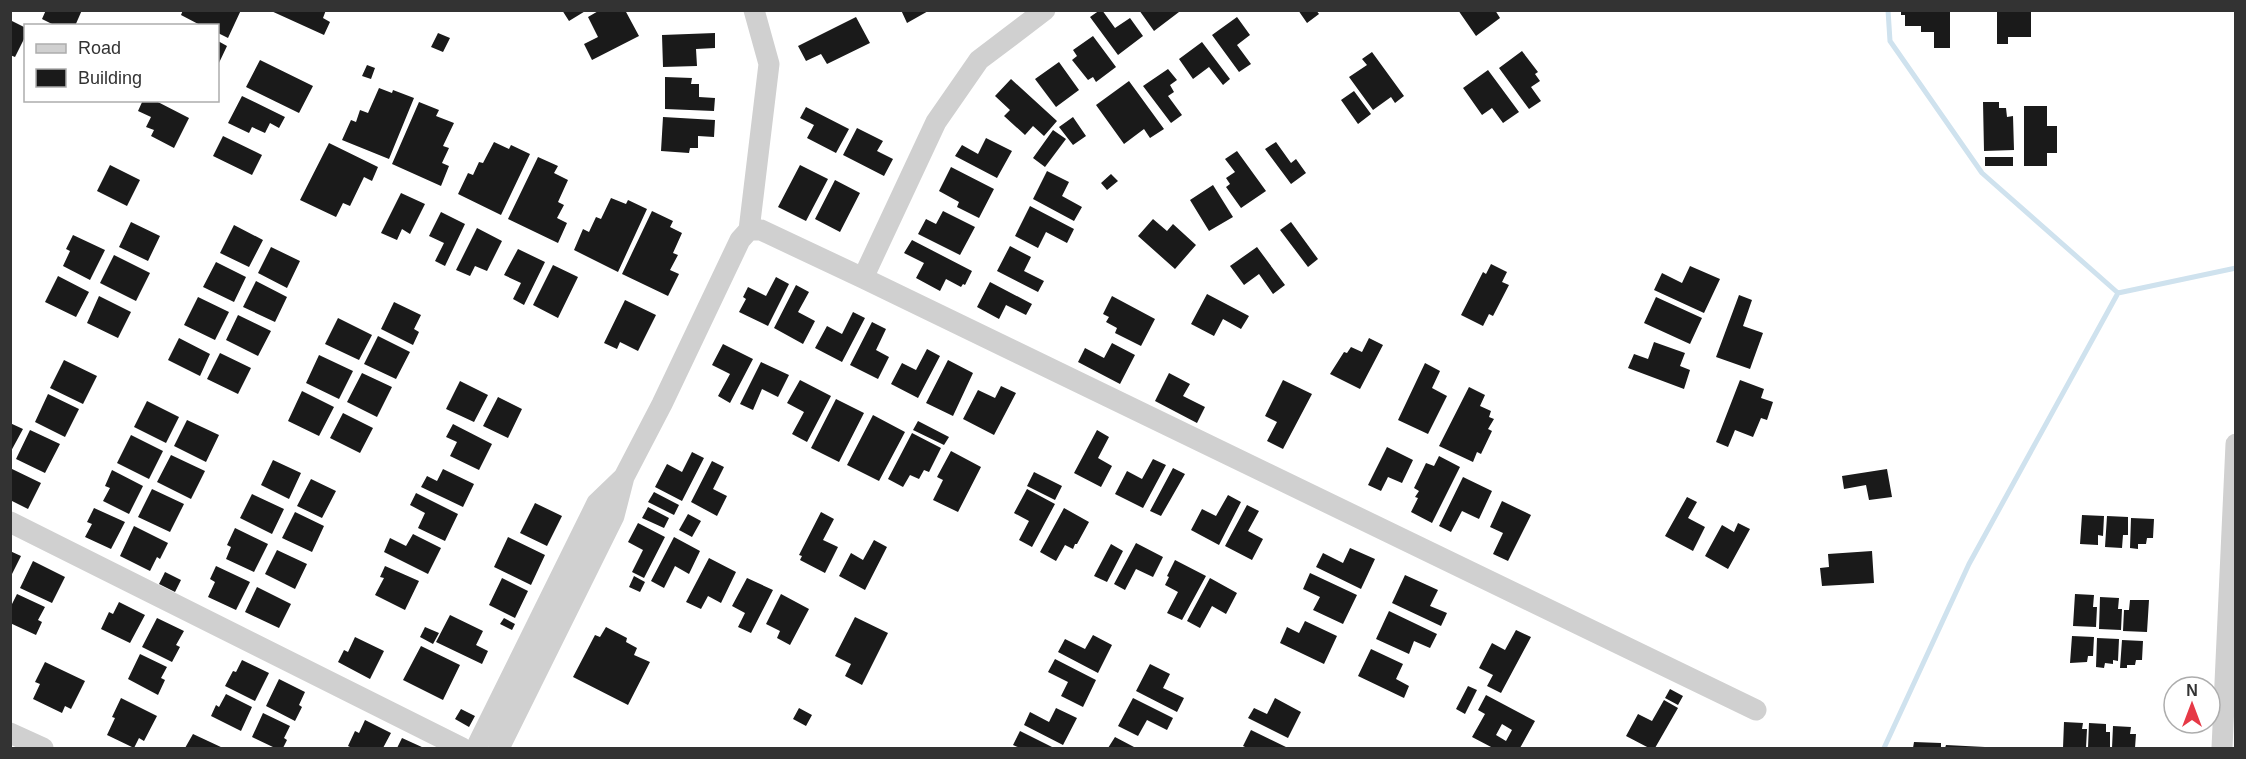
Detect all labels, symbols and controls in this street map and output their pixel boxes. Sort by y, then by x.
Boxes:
legend [24,24,219,102]
text: Road [78,38,121,58]
text: Building [78,68,142,88]
north arrow [2162,675,2222,735]
text: N [2186,682,2198,699]

